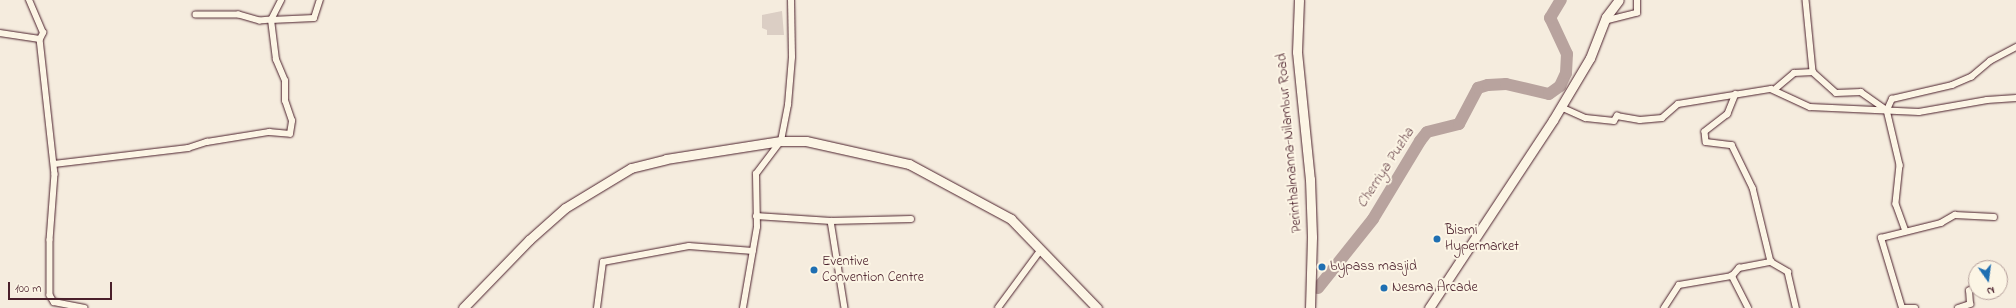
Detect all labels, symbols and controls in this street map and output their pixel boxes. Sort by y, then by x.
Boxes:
street label: Perinthalmanna-Nilambur Road [1274,53,1306,233]
water label: Cherriya Puzha [1353,124,1419,212]
place label: Bismi Hypermarket [1445,223,1519,256]
marker: Bismi Hypermarket [1432,234,1442,244]
place label: Eventive Convention Centre [822,254,924,286]
place label: bypass masjid [1330,259,1417,275]
north arrow [1968,260,2008,300]
marker: bypass masjid [1317,262,1327,272]
marker: Eventive Convention Centre [809,265,819,275]
scale bar [10,274,114,300]
text: 100 m [15,280,42,298]
place label: Nesma Arcade [1392,280,1478,296]
text: N [1985,282,1996,299]
marker: Nesma Arcade [1379,283,1389,293]

